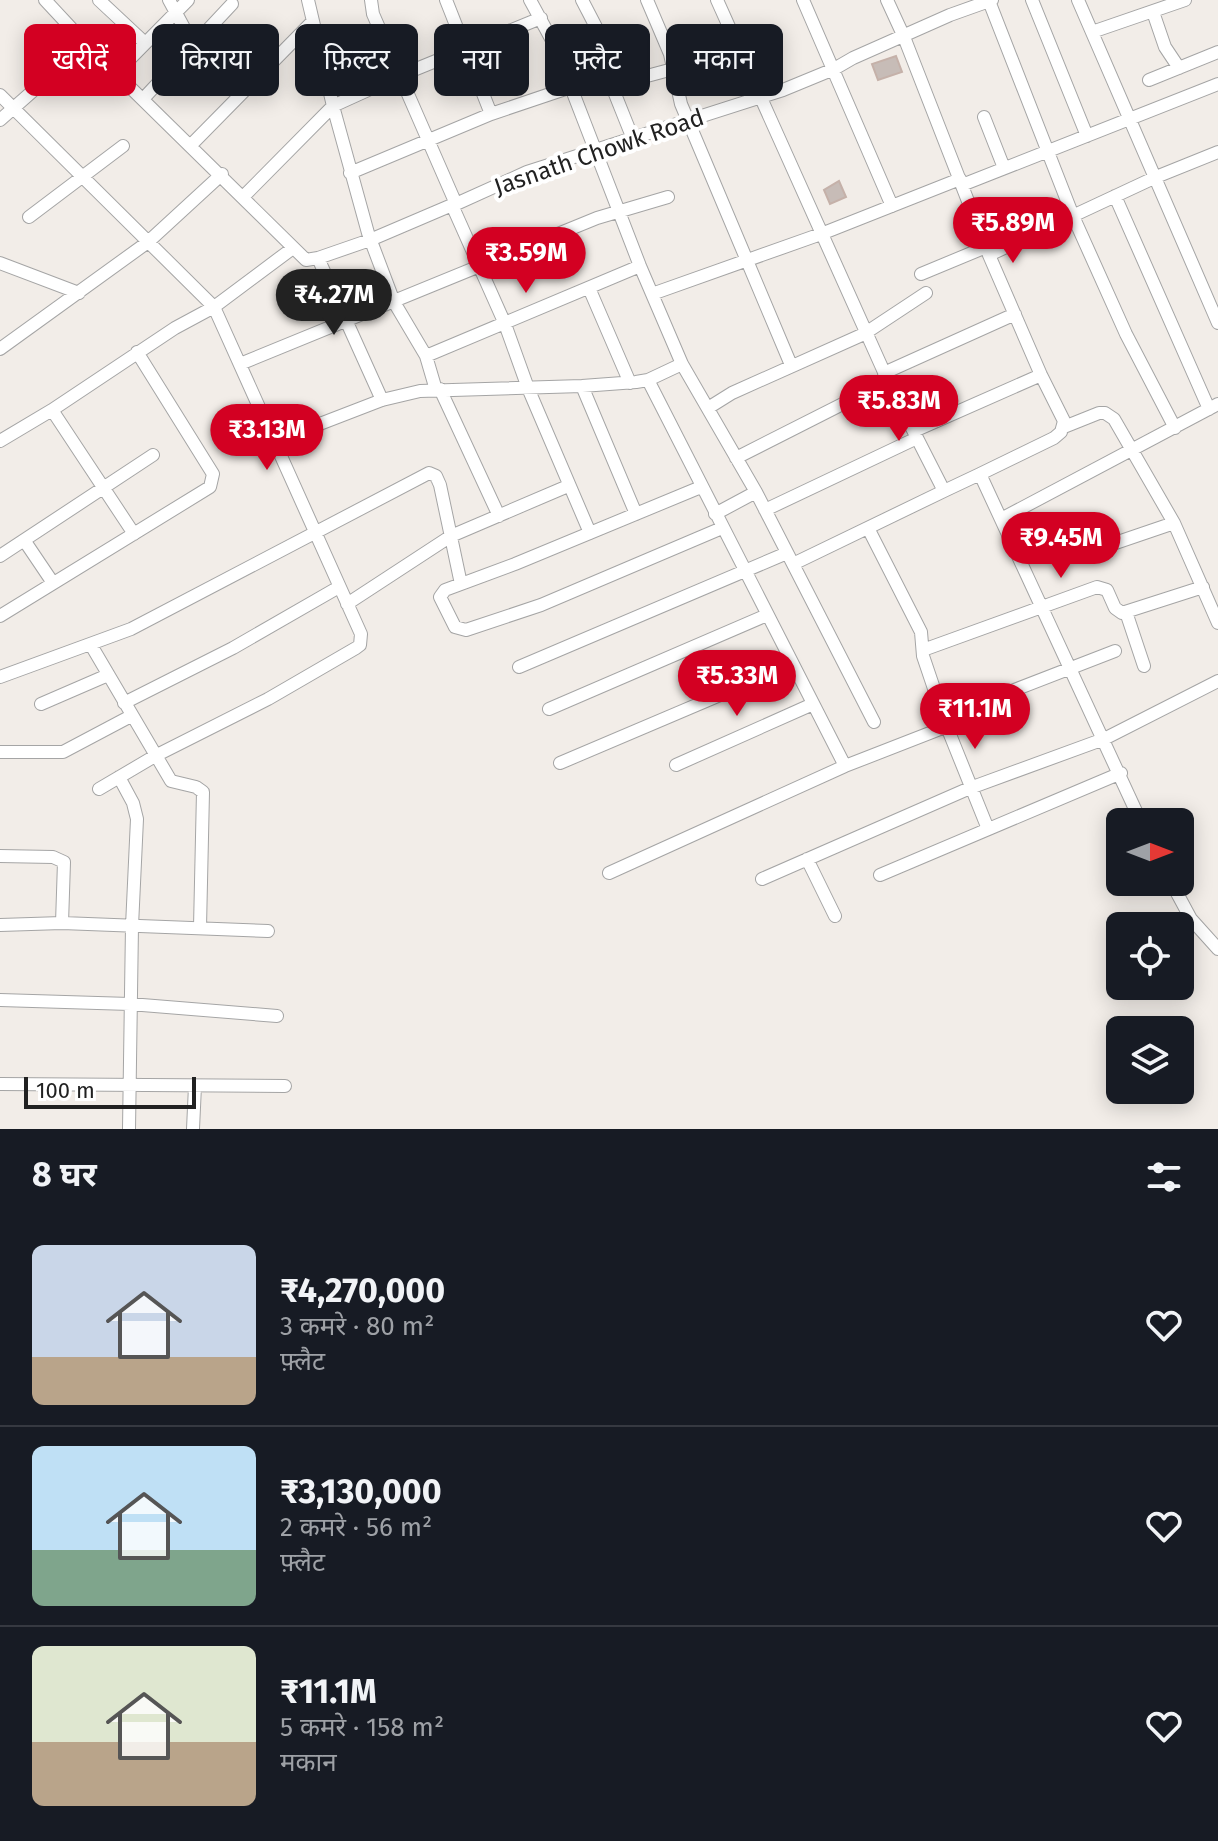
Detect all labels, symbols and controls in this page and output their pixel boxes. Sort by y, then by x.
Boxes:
chip: खरीदें [24,24,136,96]
chip: किराया [152,24,279,96]
chip: फ़िल्टर [295,24,418,96]
chip: नया [434,24,529,96]
chip: फ़्लैट [545,24,650,96]
chip: मकान [666,24,783,96]
street label: Jasnath Chowk Road [490,103,708,201]
pin: ₹5.89M [948,197,1078,265]
text: ₹5.89M [971,207,1055,238]
pin: ₹3.59M [461,227,591,295]
text: ₹3.59M [485,237,567,268]
pin: ₹4.27M [269,269,399,337]
text: ₹4.27M [294,279,374,310]
pin: ₹5.83M [834,375,964,443]
text: ₹5.83M [857,385,941,416]
pin: ₹3.13M [202,404,332,472]
text: ₹3.13M [228,414,306,445]
pin: ₹9.45M [996,512,1126,580]
text: ₹9.45M [1019,522,1103,553]
pin: ₹5.33M [672,650,802,718]
text: ₹5.33M [696,660,778,691]
pin: ₹11.1M [910,683,1040,751]
text: ₹11.1M [938,693,1012,724]
north arrow [1106,808,1194,896]
map controls [1106,808,1194,1104]
button: locate [1106,912,1194,1000]
button: layers [1106,1016,1194,1104]
scale bar [24,1073,196,1109]
text: 100 m [36,1077,95,1104]
text: 8 घर [32,1154,97,1195]
icon: filters [1142,1155,1186,1199]
text: ₹4,270,000 [280,1270,445,1311]
icon: home [96,1277,192,1373]
icon: heart [1142,1303,1186,1347]
text: 3 कमरे · 80 m² [280,1311,434,1342]
text: फ़्लैट [280,1346,325,1377]
text: ₹3,130,000 [280,1471,442,1512]
icon: home [96,1478,192,1574]
icon: heart [1142,1504,1186,1548]
text: 2 कमरे · 56 m² [280,1512,432,1543]
text: फ़्लैट [280,1547,325,1578]
text: ₹11.1M [280,1671,377,1712]
icon: home [96,1678,192,1774]
icon: heart [1142,1704,1186,1748]
text: 5 कमरे · 158 m² [280,1712,444,1743]
text: मकान [280,1747,337,1778]

